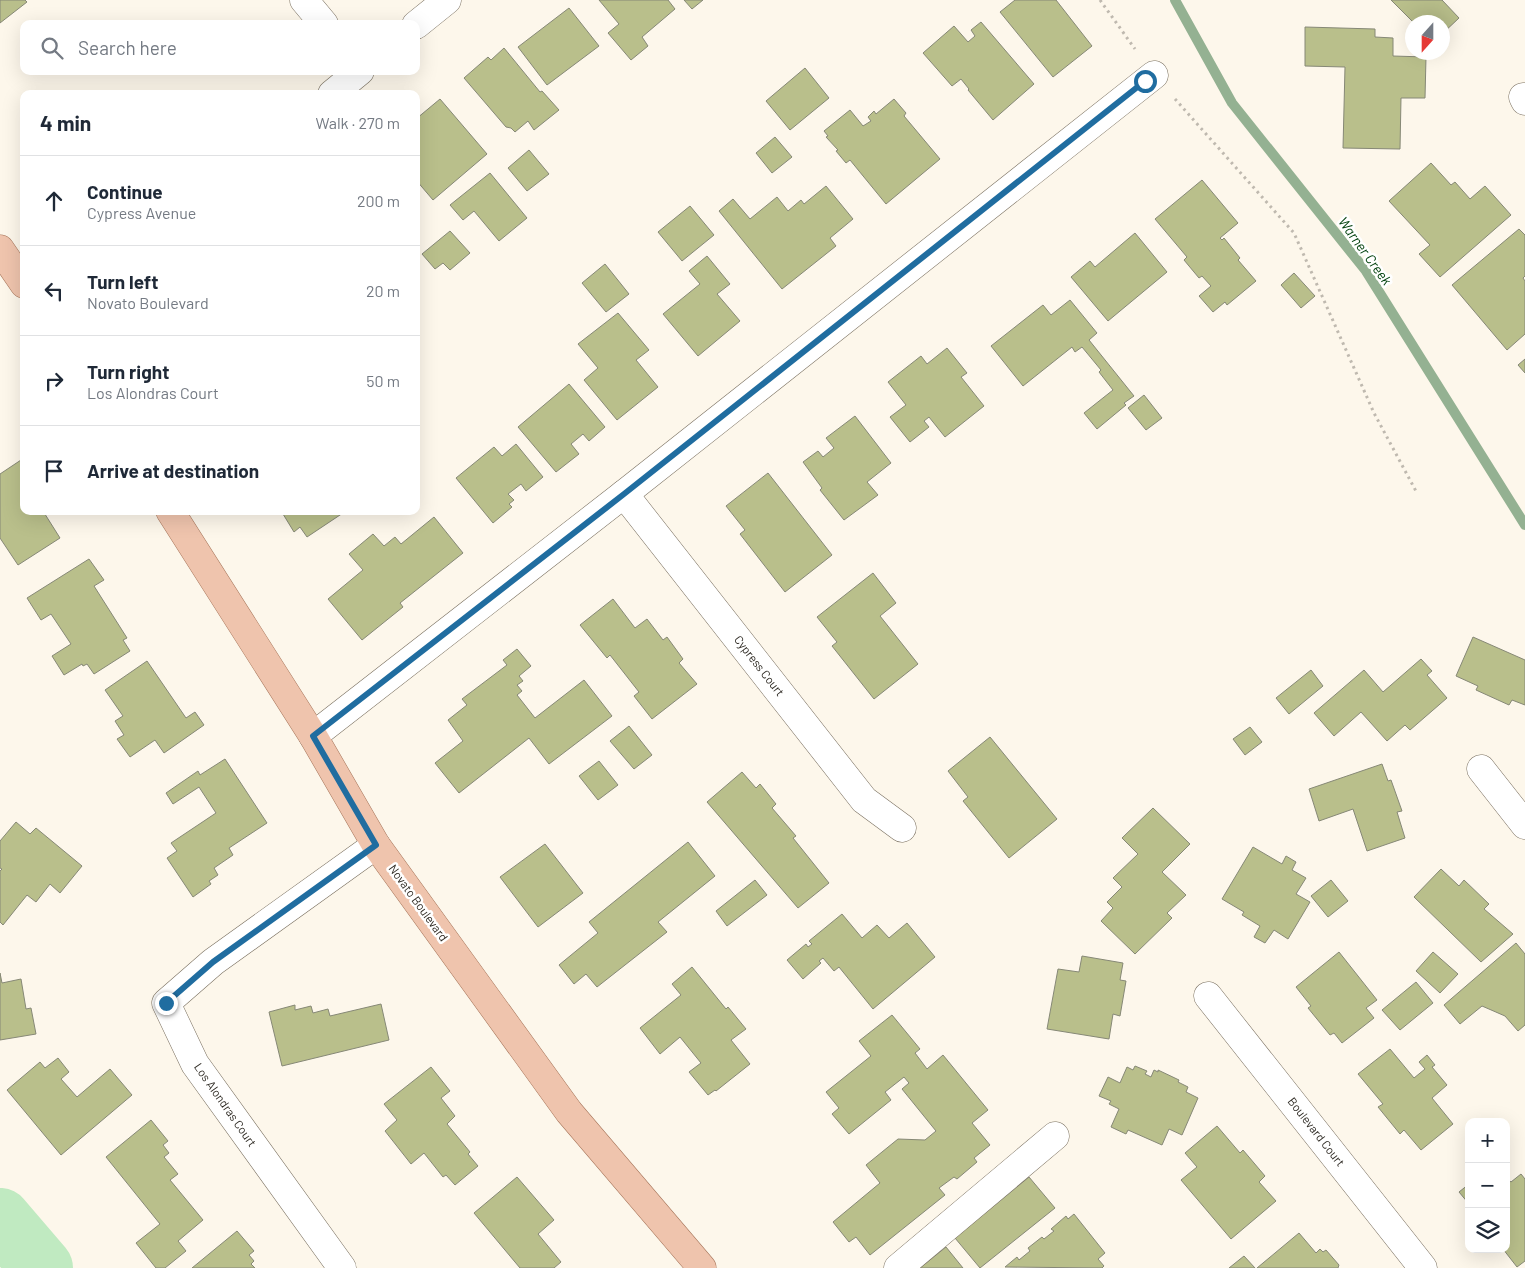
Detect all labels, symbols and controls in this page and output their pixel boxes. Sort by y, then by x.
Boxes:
north arrow [1405,15,1450,60]
search box [20,20,420,75]
icon: search [38,34,66,62]
text: Search here [78,36,177,59]
route start [1134,70,1157,93]
text: 4 min [40,110,91,135]
text: Walk · 270 m [315,113,400,132]
text: Continue [87,180,163,203]
icon: ahead [40,187,68,215]
text: 200 m [357,191,400,210]
text: Cypress Avenue [87,203,196,222]
water label: Warner Creek [1335,213,1396,288]
text: Turn left [87,270,158,293]
icon: left [40,277,68,305]
text: 20 m [366,281,400,300]
text: Novato Boulevard [87,293,209,312]
text: Turn right [87,360,169,383]
icon: right [40,367,68,395]
text: 50 m [366,371,400,390]
text: Los Alondras Court [87,383,219,402]
icon: arrive [40,457,68,485]
text: Arrive at destination [87,459,259,482]
street label: Cypress Court [732,632,788,698]
street label: Novato Boulevard [386,861,451,943]
route end [155,992,178,1015]
street label: Los Alondras Court [192,1060,260,1149]
street label: Boulevard Court [1286,1094,1348,1169]
map controls [1465,1118,1510,1253]
button: + [1465,1118,1510,1163]
button: − [1465,1163,1510,1208]
button: layers [1465,1208,1510,1253]

